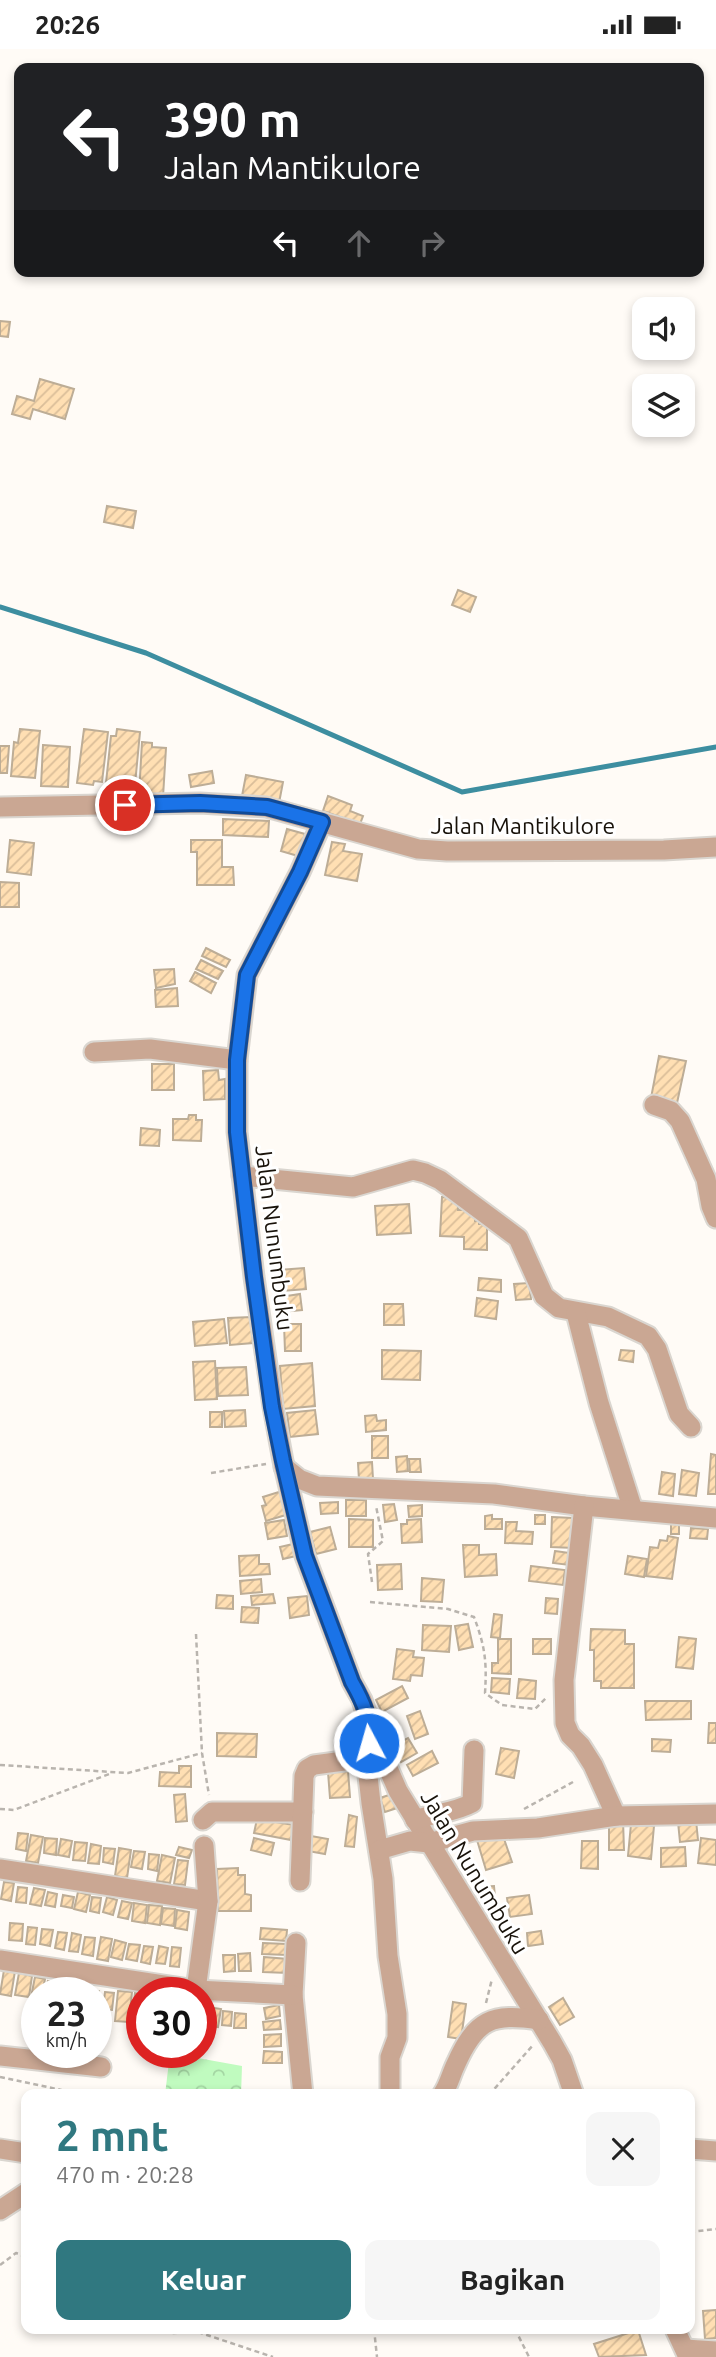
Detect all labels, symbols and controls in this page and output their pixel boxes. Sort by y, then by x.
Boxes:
text: 20:26 [35,10,100,39]
icon: left [49,91,140,182]
text: 390 m [164,91,301,146]
text: Jalan Mantikulore [164,149,421,185]
icon: left [267,224,305,262]
icon: ahead [340,224,378,262]
icon: right [413,224,451,262]
map controls [632,297,695,437]
button: sound [632,297,695,360]
button: layers [632,374,695,437]
pin [95,775,155,835]
icon: arrive [106,786,144,824]
street label: Jalan Mantikulore [431,813,615,838]
street label: Jalan Nunumbuku [251,1144,299,1332]
position arrow [332,1706,406,1780]
street label: Jalan Nunumbuku [416,1786,534,1958]
speed limit sign: 30 [126,1977,217,2068]
text: 23 [47,1993,86,2033]
text: km/h [46,2030,87,2050]
text: 2 mnt [56,2112,169,2159]
button: close [586,2112,660,2186]
text: 470 m · 20:28 [56,2162,194,2187]
button: Keluar [56,2240,351,2320]
button: Bagikan [365,2240,660,2320]

